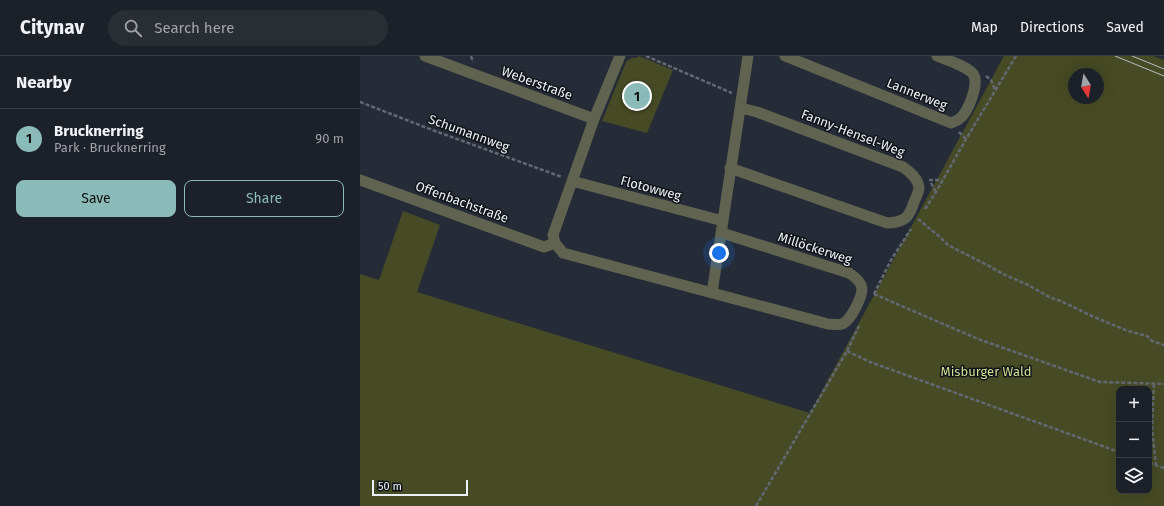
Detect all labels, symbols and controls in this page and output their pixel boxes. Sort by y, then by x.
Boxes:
search box [108,10,388,46]
text: Citynav [20,16,84,39]
icon: search [122,17,144,39]
text: Search here [154,19,234,37]
text: Map [971,19,998,36]
text: Directions [1020,19,1084,36]
text: Saved [1106,19,1144,36]
street label: Weberstraße [499,63,575,103]
north arrow [1068,68,1104,104]
text: Nearby [16,72,71,93]
street label: Lannerweg [885,75,950,113]
pin: 1 [624,81,650,111]
street label: Fanny-Hensel-Weg [799,106,907,160]
street label: Schumannweg [426,111,512,155]
text: Brucknerring [54,122,143,140]
text: 1 [26,131,32,146]
text: 90 m [315,131,344,146]
text: Park · Brucknerring [54,140,166,155]
street label: Flotowweg [619,173,683,203]
street label: Offenbachstraße [413,178,511,226]
button: Save [16,180,176,217]
button: Share [184,180,344,217]
street label: Millöckerweg [776,229,854,267]
your location [709,243,729,263]
park label: Misburger Wald [941,364,1031,379]
map controls [1116,386,1152,494]
button: + [1116,386,1152,422]
button: − [1116,422,1152,458]
button: layers [1116,458,1152,494]
scale bar [372,478,468,497]
text: 50 m [378,480,402,493]

